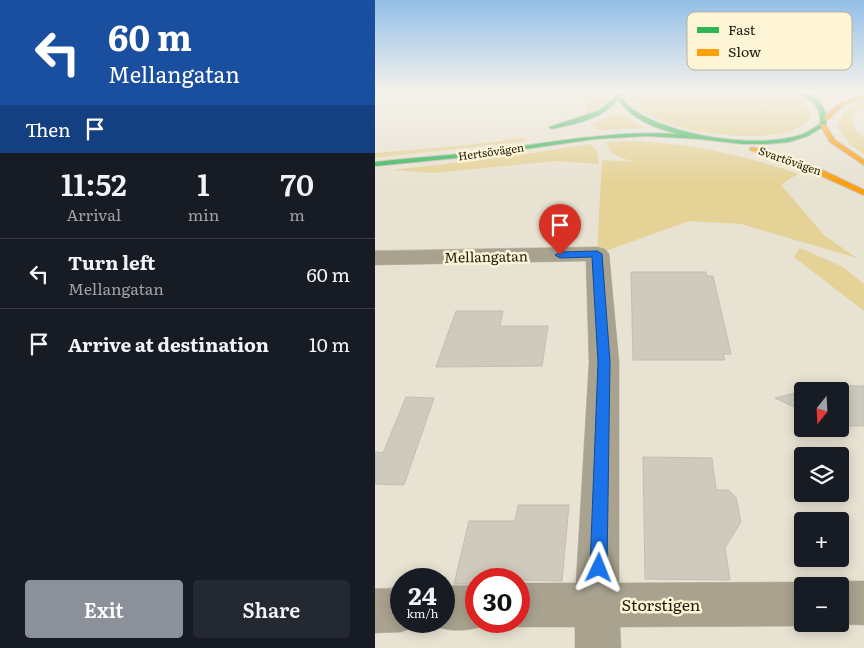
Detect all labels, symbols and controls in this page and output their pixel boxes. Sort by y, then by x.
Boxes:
text: 60 m [108,10,192,62]
legend [687,12,852,70]
text: Fast [728,19,756,39]
icon: left [25,20,90,85]
text: Slow [728,41,761,61]
text: Mellangatan [108,57,240,90]
text: Then [25,115,71,143]
icon: arrive [81,115,109,143]
street label: Hertsövägen [457,138,525,164]
street label: Svartövägen [757,142,824,178]
text: 11:52 [61,161,127,205]
text: 1 [197,161,210,205]
text: 70 [280,161,314,205]
text: Arrival [67,202,121,226]
text: min [188,202,219,226]
text: m [289,202,305,226]
pin [539,204,581,255]
icon: arrive [546,211,574,239]
street label: Mellangatan [444,245,528,267]
text: Turn left [68,248,155,276]
icon: left [25,260,53,288]
text: 60 m [307,260,350,288]
text: Mellangatan [68,276,164,300]
icon: arrive [25,330,53,358]
text: Arrive at destination [68,330,269,358]
text: 10 m [309,330,350,358]
north arrow [794,382,849,438]
map controls [794,382,849,632]
button: layers [794,447,849,502]
button: + [794,512,849,567]
position arrow [572,541,624,593]
speed limit sign: 30 [465,568,530,633]
text: 24 [408,576,437,613]
button: − [794,577,849,632]
button: Exit [25,580,183,638]
button: Share [193,580,350,638]
street label: Storstigen [622,592,701,616]
text: km/h [407,604,438,622]

